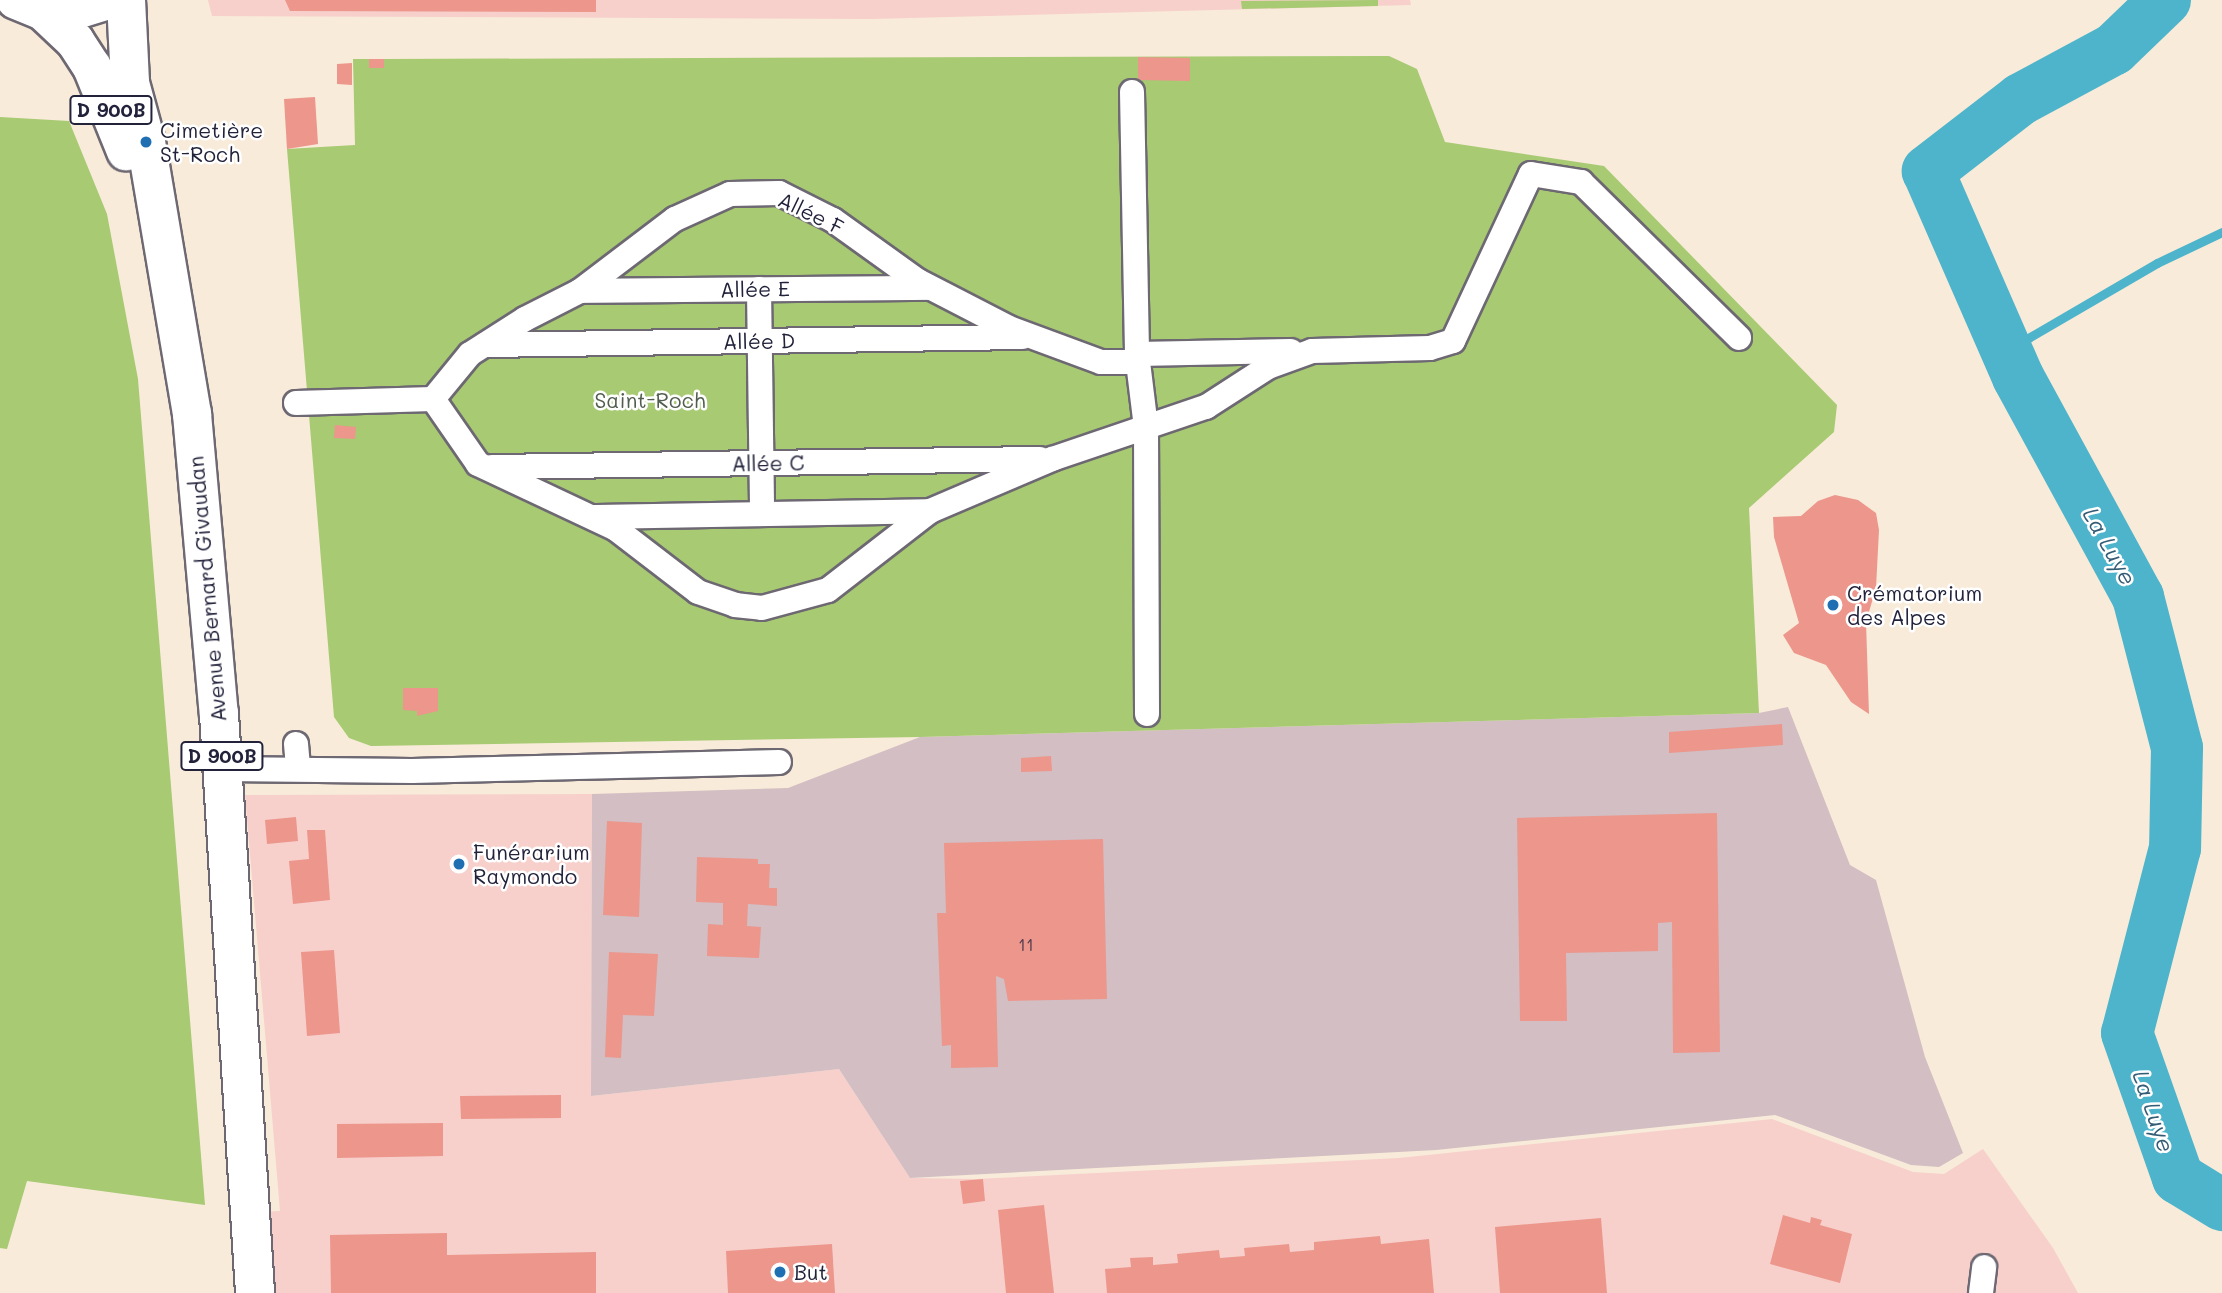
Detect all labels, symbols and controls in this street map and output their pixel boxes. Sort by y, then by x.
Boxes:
road number: D 900B [69,94,153,125]
place label: Cimetière St-Roch [160,117,263,167]
marker: Cimetière St-Roch [138,134,154,150]
street label: Allée F [774,186,848,240]
street label: Allée E [720,276,790,302]
street label: Allée D [723,328,795,354]
park label: Saint-Roch [594,387,706,413]
street label: Allée C [731,450,805,476]
street label: Avenue Bernard Givaudan [183,455,231,723]
water label: La Luye [2077,502,2143,590]
place label: Crématorium des Alpes [1847,580,1982,630]
marker: Crématorium des Alpes [1825,597,1841,613]
road number: D 900B [180,740,264,772]
place label: Funérarium Raymondo [473,839,590,889]
marker: Funérarium Raymondo [451,856,467,872]
house number: 11 [1018,933,1034,955]
water label: La Luye [2127,1066,2181,1156]
place label: But [794,1259,828,1285]
marker: But [772,1264,788,1280]

